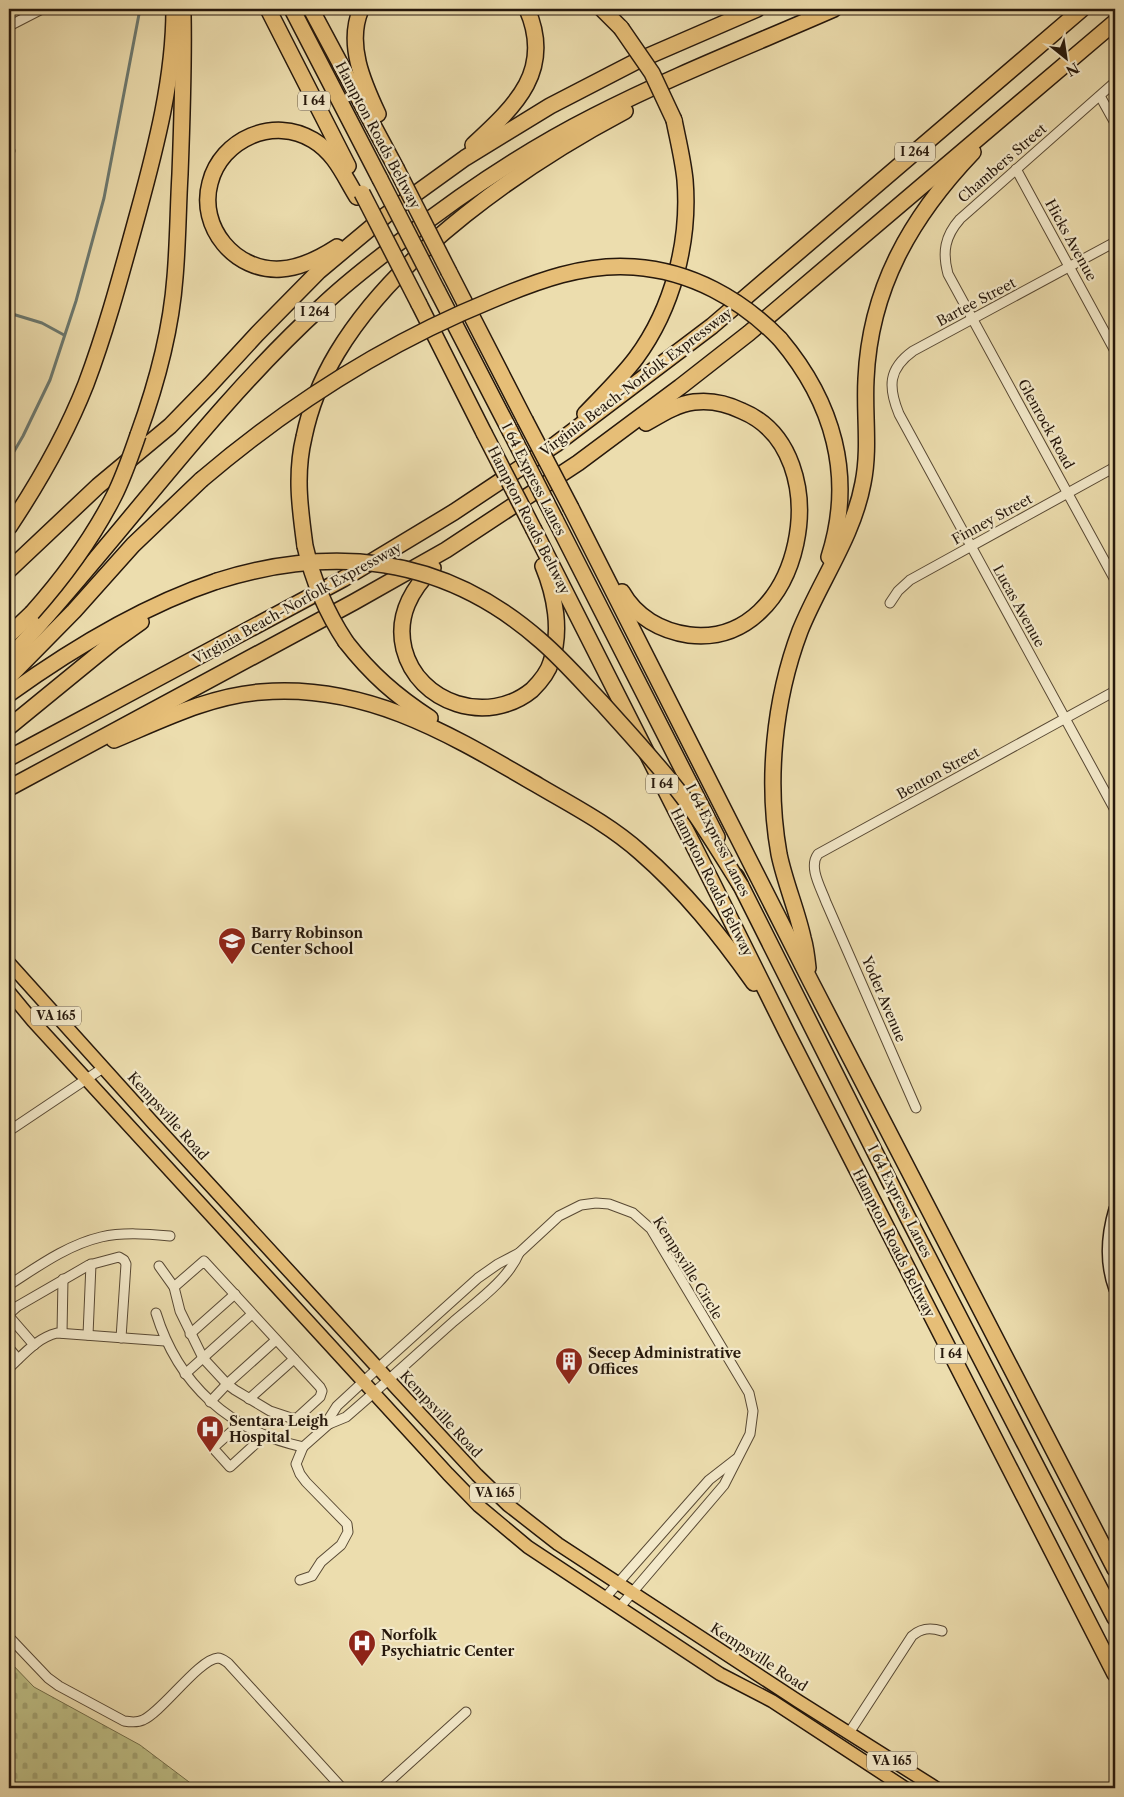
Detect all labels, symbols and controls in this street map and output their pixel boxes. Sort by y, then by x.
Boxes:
north arrow [1042,32,1092,82]
street label: Hampton Roads Beltway [332,58,425,212]
text: N [1063,58,1082,80]
road number: I 64 [298,92,330,110]
street label: Chambers Street [954,120,1050,206]
road number: I 264 [895,142,935,162]
street label: Hicks Avenue [1041,196,1101,284]
street label: Bartee Street [933,274,1019,330]
road number: I 264 [295,302,335,322]
street label: Virginia Beach-Norfolk Expressway [535,304,736,461]
street label: Glenrock Road [1014,376,1078,472]
street label: I 64 Express Lanes [498,420,570,538]
street label: Hampton Roads Beltway [484,443,574,597]
street label: Finney Street [949,489,1035,548]
street label: Virginia Beach-Norfolk Expressway [189,538,405,669]
street label: Lucas Avenue [989,562,1049,651]
street label: Benton Street [893,743,983,803]
road number: I 64 [646,774,678,794]
street label: I 64 Express Lanes [682,781,754,899]
street label: Hampton Roads Beltway [667,805,757,959]
place label: Barry Robinson Center School [251,924,364,958]
school or university icon: Barry Robinson Center School [217,926,247,965]
street label: Yoder Avenue [857,952,910,1045]
road number: VA 165 [31,1006,81,1026]
street label: Kempsville Road [124,1068,213,1164]
street label: I 64 Express Lanes [864,1142,936,1260]
street label: Hampton Roads Beltway [849,1166,939,1320]
street label: Kempsville Circle [649,1213,727,1323]
place label: Secep Administrative Offices [588,1344,741,1378]
road number: I 64 [935,1345,967,1364]
building icon: Secep Administrative Offices [554,1346,584,1385]
street label: Kempsville Road [396,1367,486,1462]
place label: Sentara Leigh Hospital [229,1412,329,1446]
hospital icon: Sentara Leigh Hospital [195,1414,225,1453]
road number: VA 165 [470,1484,520,1502]
street label: Kempsville Road [707,1619,811,1695]
place label: Norfolk Psychiatric Center [381,1626,514,1660]
hospital icon: Norfolk Psychiatric Center [347,1628,377,1667]
road number: VA 165 [867,1752,917,1770]

